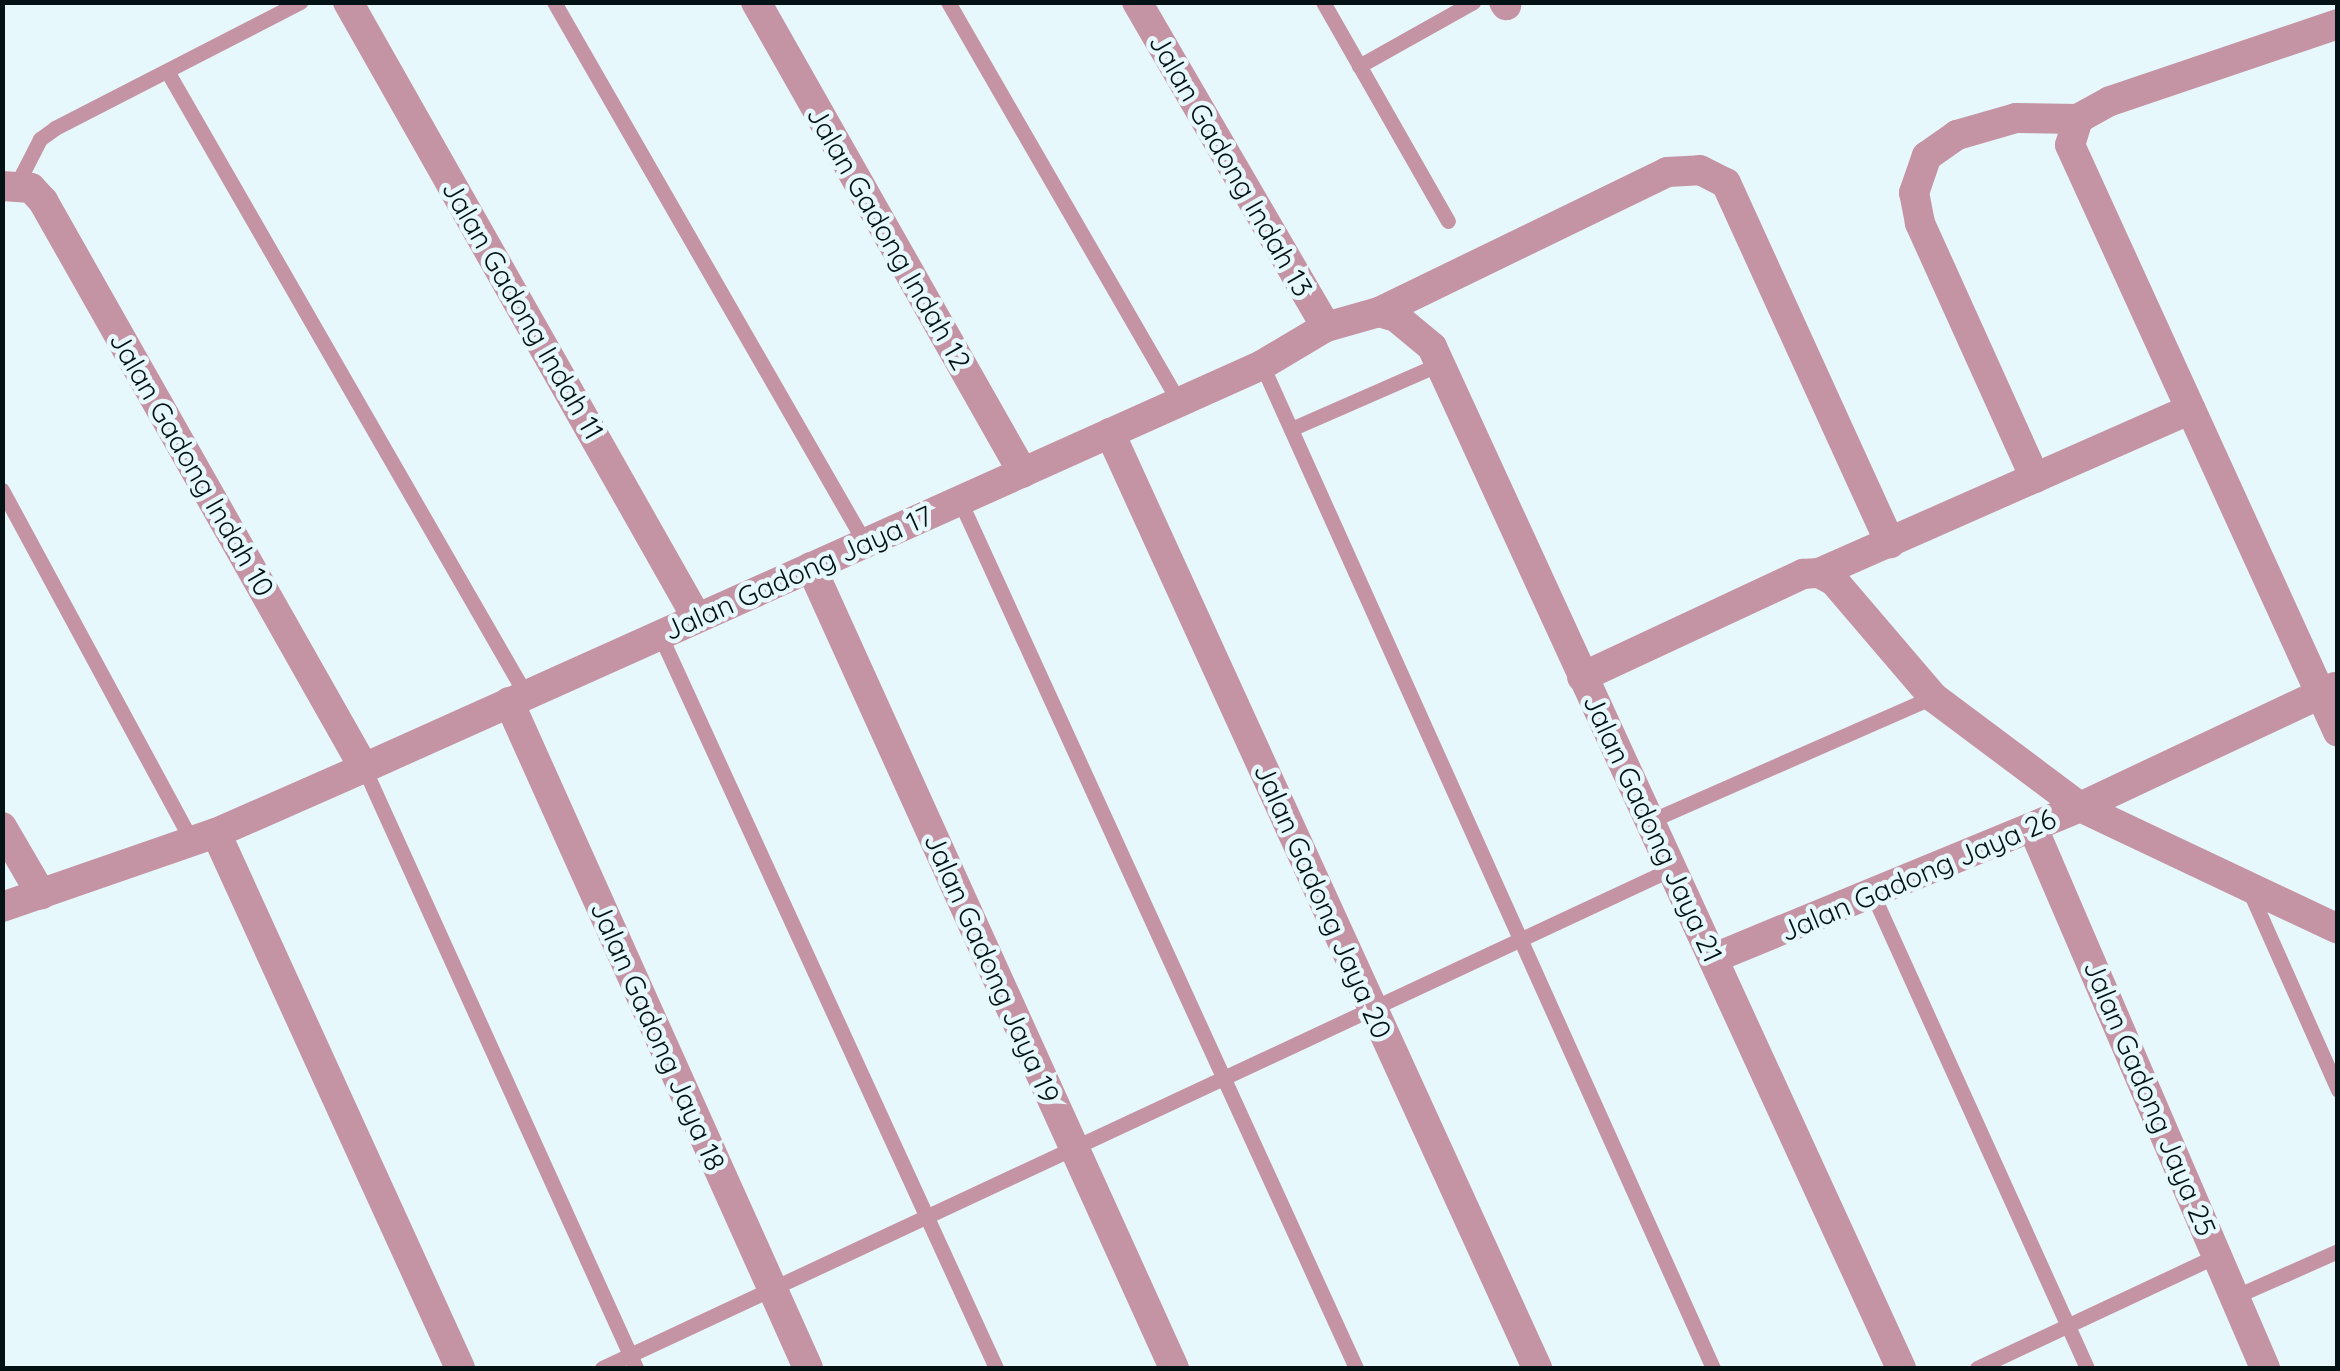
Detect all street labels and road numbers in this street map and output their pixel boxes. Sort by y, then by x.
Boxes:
street label: Jalan Gadong Indah 13 [1142,28,1320,302]
street label: Jalan Gadong Indah 12 [800,100,978,376]
street label: Jalan Gadong Indah 11 [435,174,611,446]
street label: Jalan Gadong Indah 10 [102,326,282,602]
street label: Jalan Gadong Jaya 17 [659,499,937,647]
street label: Jalan Gadong Jaya 21 [1576,689,1730,967]
street label: Jalan Gadong Jaya 20 [1247,758,1399,1044]
street label: Jalan Gadong Jaya 26 [1775,802,2061,948]
street label: Jalan Gadong Jaya 19 [917,828,1067,1108]
street label: Jalan Gadong Jaya 18 [583,896,733,1176]
street label: Jalan Gadong Jaya 25 [2077,955,2223,1241]

